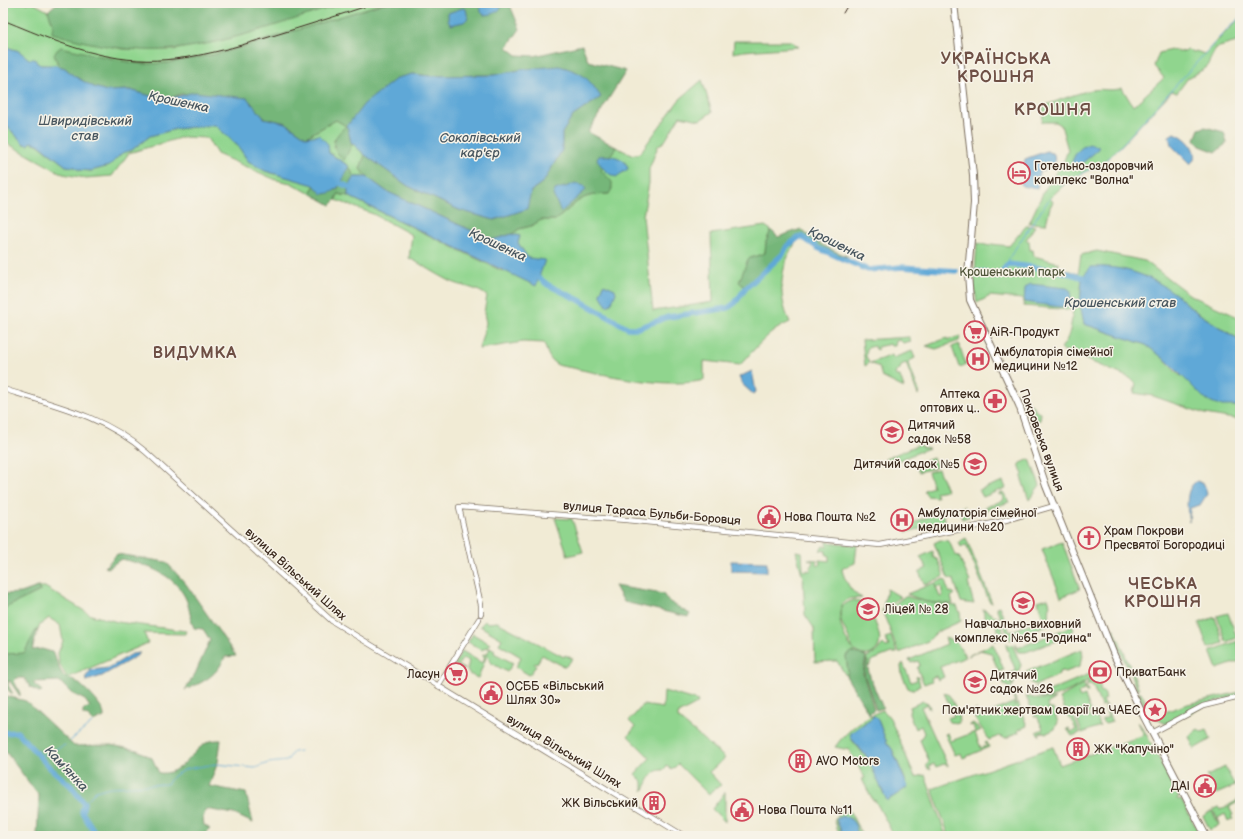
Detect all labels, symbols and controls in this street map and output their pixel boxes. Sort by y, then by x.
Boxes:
district label: УКРАЇНСЬКА КРОШНЯ [941,48,1051,87]
water label: Крошенка [147,88,211,116]
district label: КРОШНЯ [1014,101,1092,120]
water label: Швиридівський став [38,113,132,144]
water label: Соколівський кар'єр [439,130,521,161]
place label: Готельно-оздоровчий комплекс "Волна" [1034,159,1154,188]
hotel icon: Готельно-оздоровчий комплекс "Волна" [1006,160,1032,186]
water label: Крошенка [805,223,868,265]
water label: Крошенка [466,225,529,265]
park label: Крошенський парк [959,265,1065,280]
water label: Крошенський став [1064,295,1176,311]
supermarket icon: AiR-Продукт [962,319,988,345]
place label: AiR-Продукт [990,325,1060,340]
district label: ВИДУМКА [153,344,237,363]
place label: Амбулаторія сімейної медицини №12 [993,345,1114,374]
hospital icon: Амбулаторія сімейної медицини №12 [965,346,991,372]
place label: Аптека оптових ц‥ [920,387,980,416]
street label: Покровська вулиця [1016,387,1067,494]
pharmacy icon: Аптека оптових ц‥ [982,388,1008,414]
place label: Дитячий садок №58 [908,418,971,447]
school or university icon: Дитячий садок №58 [879,419,905,445]
school or university icon: Дитячий садок №5 [962,451,988,477]
place label: Дитячий садок №5 [854,457,960,472]
street label: вулиця Тараса Бульби-Боровця [562,498,742,529]
public building icon: Нова Пошта №2 [756,504,782,530]
place label: Амбулаторія сімейної медицини №20 [917,506,1038,535]
hospital icon: Амбулаторія сімейної медицини №20 [889,507,915,533]
place label: Нова Пошта №2 [784,510,876,525]
place label: Храм Покрови Пресвятої Богородиці [1104,524,1225,553]
street label: вулиця Вільський Шлях [242,525,350,624]
church icon: Храм Покрови Пресвятої Богородиці [1076,525,1102,551]
district label: ЧЕСЬКА КРОШНЯ [1124,575,1202,612]
school or university icon: Навчально-виховний комплекс №65 "Родина" [1010,590,1036,616]
school or university icon: Ліцей № 28 [855,596,881,622]
place label: Ліцей № 28 [883,602,949,617]
place label: Навчально-виховний комплекс №65 "Родина" [955,617,1091,646]
bank icon: ПриватБанк [1087,659,1113,685]
supermarket icon: Ласун [443,661,469,687]
place label: ПриватБанк [1116,665,1187,680]
place label: Ласун [406,667,440,682]
place label: Дитячий садок №26 [990,668,1053,697]
school or university icon: Дитячий садок №26 [962,669,988,695]
place label: ОСББ «Вільський Шлях 30» [506,679,604,708]
public building icon: ОСББ «Вільський Шлях 30» [478,680,504,706]
place icon: Пам'ятник жертвам аварії на ЧАЕС [1142,697,1168,723]
place label: Пам'ятник жертвам аварії на ЧАЕС [942,703,1140,718]
street label: вулиця Вільський Шлях [504,711,624,792]
building icon: ЖК "Капучіно" [1065,736,1091,762]
water label: Кам'янка [41,742,92,795]
place label: ЖК "Капучіно" [1094,742,1174,757]
building icon: AVO Motors [787,748,813,774]
place label: AVO Motors [816,754,879,769]
public building icon: ДАІ [1192,773,1218,799]
place label: ДАІ [1171,779,1190,794]
building icon: ЖК Вільський [641,790,667,816]
place label: ЖК Вільський [561,796,638,811]
public building icon: Нова Пошта №11 [729,797,755,823]
place label: Нова Пошта №11 [758,803,852,818]

